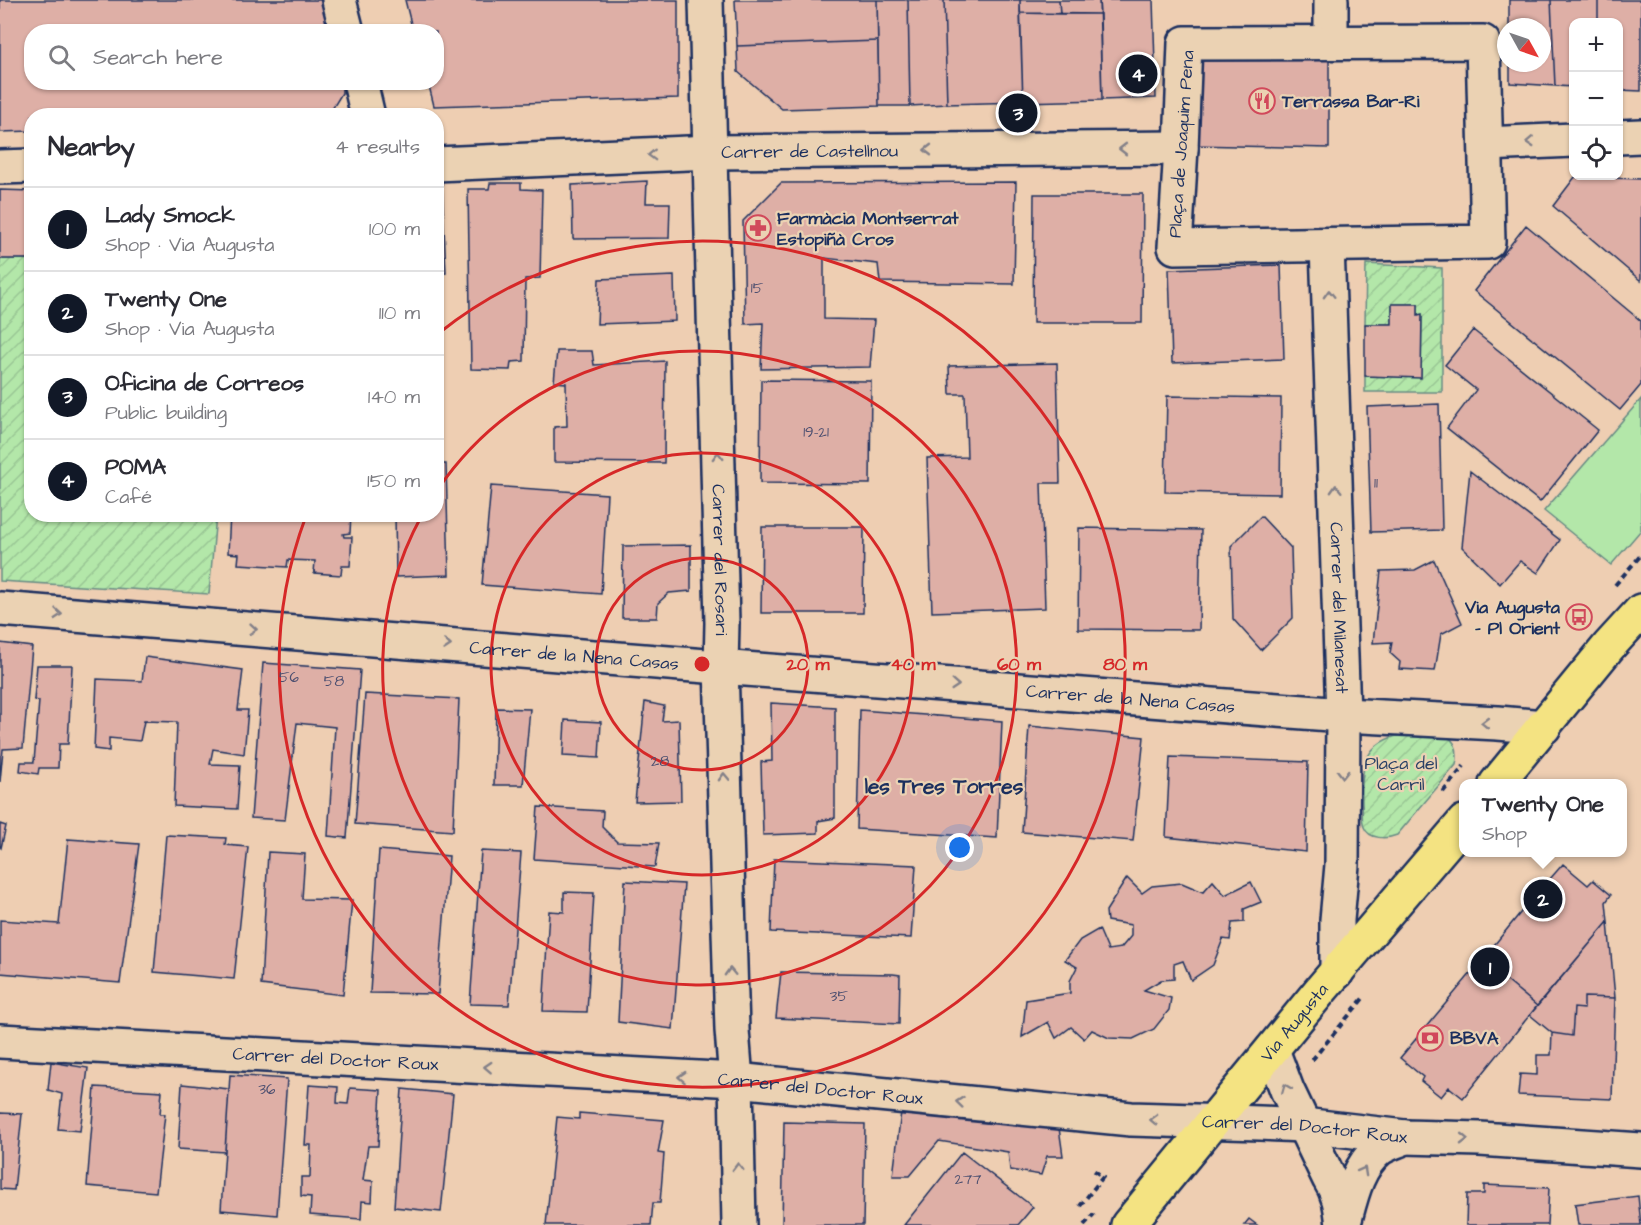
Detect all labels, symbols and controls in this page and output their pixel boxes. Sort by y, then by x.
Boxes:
north arrow [1497,18,1551,72]
map controls [1569,18,1623,180]
button: + [1569,18,1623,72]
search box [24,24,444,90]
icon: search [45,41,78,74]
text: Search here [93,42,223,73]
street label: Plaça de Joaquim Pena [1162,49,1201,239]
pin: 4 [1118,52,1158,97]
button: − [1569,72,1623,126]
restaurant icon: Terrassa Bar-Ri [1247,86,1277,116]
place label: Terrassa Bar-Ri [1281,89,1420,114]
pin: 3 [998,90,1038,136]
button: locate [1569,126,1623,180]
text: Nearby [48,129,135,165]
text: 4 results [335,133,420,161]
one-way arrow [1525,135,1534,148]
street label: Carrer de Castellnou [721,138,898,165]
one-way arrow [1118,143,1127,155]
one-way arrow [923,144,932,156]
one-way arrow [648,148,657,161]
text: Lady Smock [105,200,235,231]
place label: Farmàcia Montserrat Estopiñà Cros [777,206,959,252]
pharmacy icon: Farmàcia Montserrat Estopiñà Cros [743,213,773,243]
text: 1 [66,215,69,243]
text: 100 m [369,215,420,243]
text: Shop · Via Augusta [105,231,274,259]
house number: 15 [751,278,764,299]
text: Twenty One [105,284,227,315]
one-way arrow [1323,289,1336,298]
text: 2 [62,299,73,327]
text: 110 m [379,299,420,327]
text: Shop · Via Augusta [105,315,274,343]
text: Oficina de Correos [105,368,304,399]
text: 3 [62,383,73,411]
text: 140 m [368,383,420,411]
text: Public building [105,399,227,427]
house number: 19-21 [803,422,829,443]
one-way arrow [711,451,724,460]
text: POMA [105,452,166,483]
text: 4 [61,467,74,495]
text: 150 m [367,467,420,495]
house number: 11 [1374,473,1378,494]
text: Café [105,483,152,511]
street label: Carrer del Rosari [705,484,734,636]
one-way arrow [1329,484,1342,493]
street label: Carrer del Milanesat [1323,522,1354,695]
place label: Via Augusta - Pl Orient [1464,595,1561,641]
bus stop icon: Via Augusta - Pl Orient [1564,602,1594,632]
one-way arrow [54,607,63,620]
one-way arrow [248,623,257,636]
street label: Carrer de la Nena Casas [469,635,680,677]
one-way arrow [442,638,452,651]
text: 20 m [786,652,830,677]
text: 40 m [891,652,936,677]
text: 60 m [997,652,1042,677]
text: 80 m [1103,652,1148,677]
centre of rings [692,654,712,674]
house number: 56 [279,667,300,688]
house number: 58 [324,671,344,692]
one-way arrow [951,678,960,691]
street label: Carrer de la Nena Casas [1025,679,1236,720]
one-way arrow [1481,717,1490,729]
house number: 28 [651,751,669,772]
park label: Plaça del Carril [1364,751,1438,797]
one-way arrow [1337,769,1349,778]
one-way arrow [718,772,730,781]
district label: les Tres Torres [865,772,1024,801]
popup [1459,779,1627,857]
text: Twenty One [1482,789,1604,820]
text: Shop [1482,820,1527,848]
your location [945,833,974,862]
pin: 2 [1524,876,1562,922]
pin: 1 [1470,944,1510,990]
one-way arrow [724,967,736,976]
street label: Via Augusta [1255,978,1334,1067]
house number: 35 [830,986,848,1007]
bank icon: BBVA [1415,1023,1445,1053]
place label: BBVA [1450,1026,1499,1051]
street label: Carrer del Doctor Roux [232,1041,440,1077]
one-way arrow [483,1060,492,1073]
street label: Carrer del Doctor Roux [717,1067,925,1111]
one-way arrow [678,1071,687,1084]
house number: 36 [258,1079,276,1100]
one-way arrow [1281,1083,1293,1094]
one-way arrow [956,1096,965,1109]
street label: Carrer del Doctor Roux [1202,1109,1409,1150]
one-way arrow [1150,1114,1159,1127]
one-way arrow [1459,1132,1468,1145]
one-way arrow [732,1162,745,1171]
one-way arrow [1355,1167,1367,1178]
house number: 277 [954,1169,982,1190]

